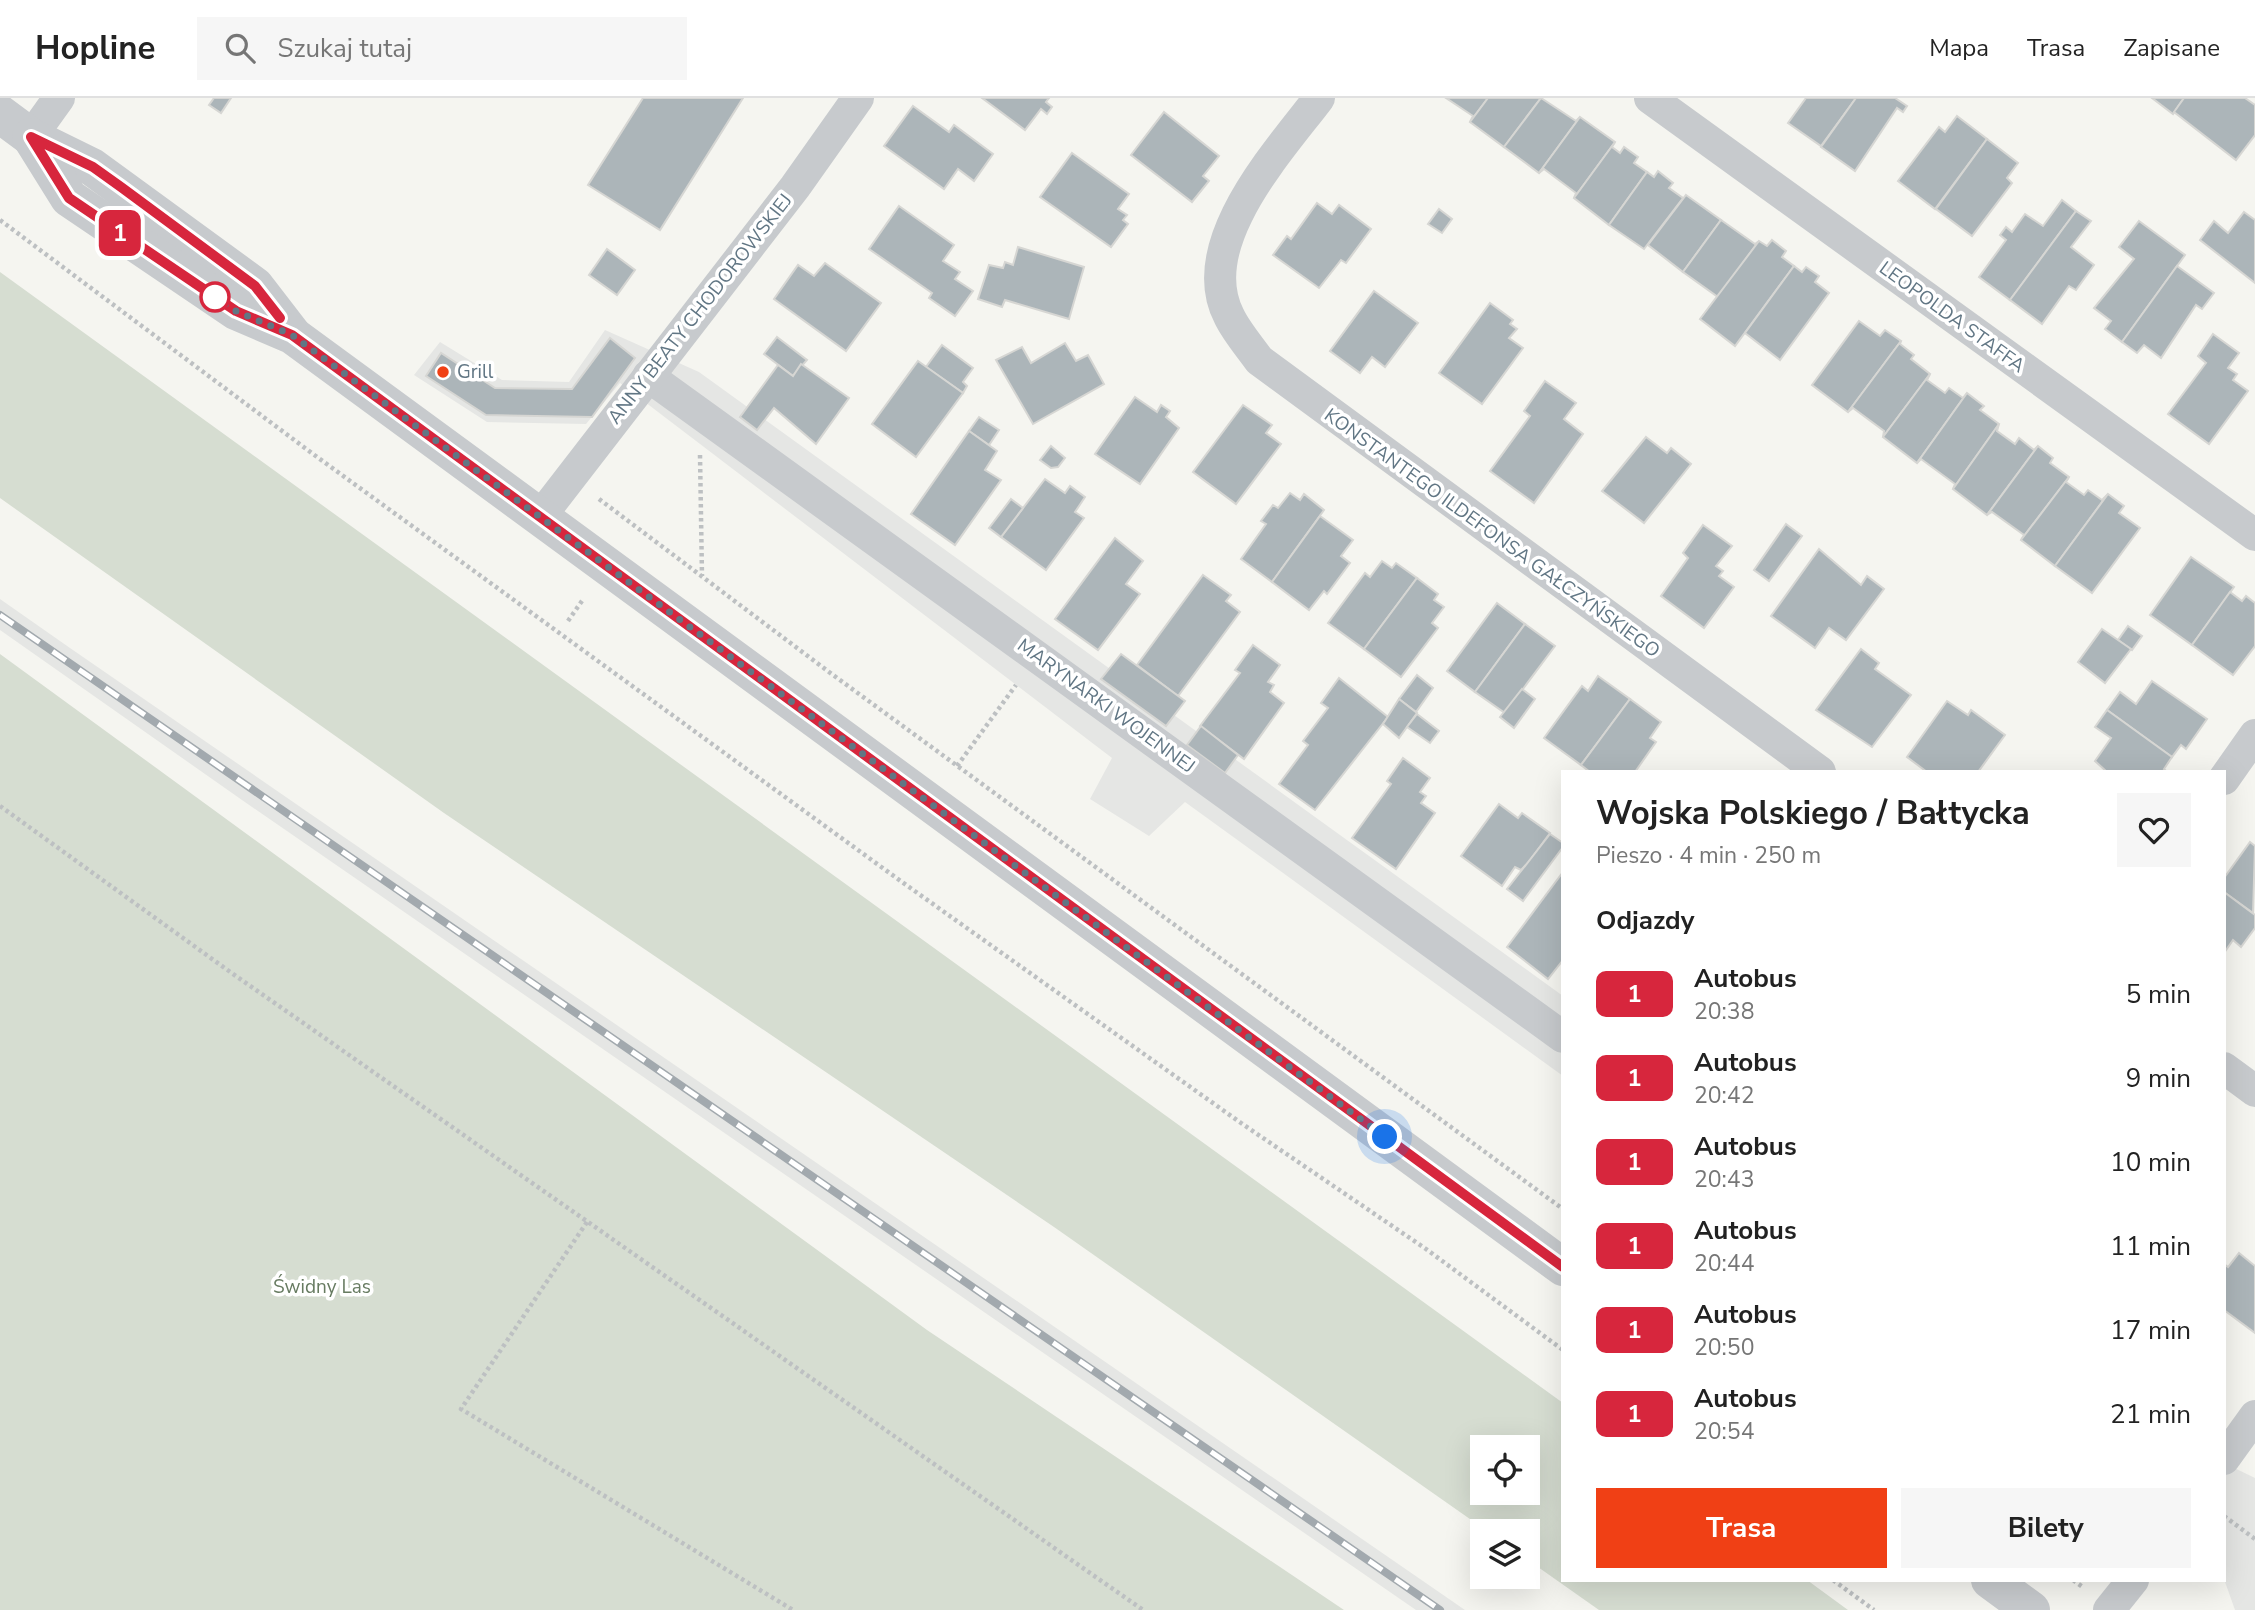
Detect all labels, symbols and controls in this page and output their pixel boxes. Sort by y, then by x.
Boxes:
search box [197,17,687,80]
text: Hopline [35,26,155,71]
icon: search [221,29,259,67]
text: Szukaj tutaj [277,31,412,66]
text: Mapa [1929,32,1989,64]
text: Trasa [2027,32,2085,64]
text: Zapisane [2123,32,2220,64]
street label: ANNY BEATY CHODOROWSKIEJ [602,188,798,430]
line badge: 1 [97,210,143,256]
text: 1 [113,217,127,249]
street label: LEOPOLDA STAFFA [1874,255,2030,379]
unlabelled marker [200,282,230,312]
place label: Grill [457,359,494,385]
marker: Grill [435,364,451,380]
street label: KONSTANTEGO ILDEFONSA GAŁCZYŃSKIEGO [1319,402,1665,664]
street label: MARYNARKI WOJENNEJ [1012,633,1200,779]
text: Wojska Polskiego / Bałtycka [1596,791,2030,836]
button: heart [2117,793,2191,867]
text: Pieszo · 4 min · 250 m [1596,840,1821,871]
text: Odjazdy [1596,903,1694,938]
text: Autobus [1694,961,1797,996]
text: 5 min [2126,977,2191,1012]
text: 1 [1627,978,1642,1010]
text: 20:38 [1694,996,1754,1027]
text: Autobus [1694,1045,1797,1080]
text: 9 min [2126,1061,2191,1096]
text: 1 [1627,1062,1642,1094]
text: 20:42 [1694,1080,1754,1111]
your location [1367,1119,1402,1154]
text: Autobus [1694,1129,1797,1164]
text: 10 min [2110,1145,2191,1180]
text: 1 [1627,1146,1642,1178]
text: 20:43 [1694,1164,1754,1195]
text: Autobus [1694,1213,1797,1248]
text: 11 min [2110,1229,2191,1264]
text: 1 [1627,1230,1642,1262]
text: 20:44 [1694,1248,1754,1279]
park label: Świdny Las [273,1274,371,1300]
text: Autobus [1694,1297,1797,1332]
text: 17 min [2110,1313,2191,1348]
text: 1 [1627,1314,1642,1346]
text: 20:50 [1694,1332,1754,1363]
text: Autobus [1694,1381,1797,1416]
text: 21 min [2110,1397,2191,1432]
text: 1 [1627,1398,1642,1430]
text: 20:54 [1694,1416,1754,1447]
map controls [1470,1435,1540,1589]
button: locate [1470,1435,1540,1505]
button: Trasa [1596,1488,1887,1568]
button: Bilety [1901,1488,2191,1568]
button: layers [1470,1519,1540,1589]

